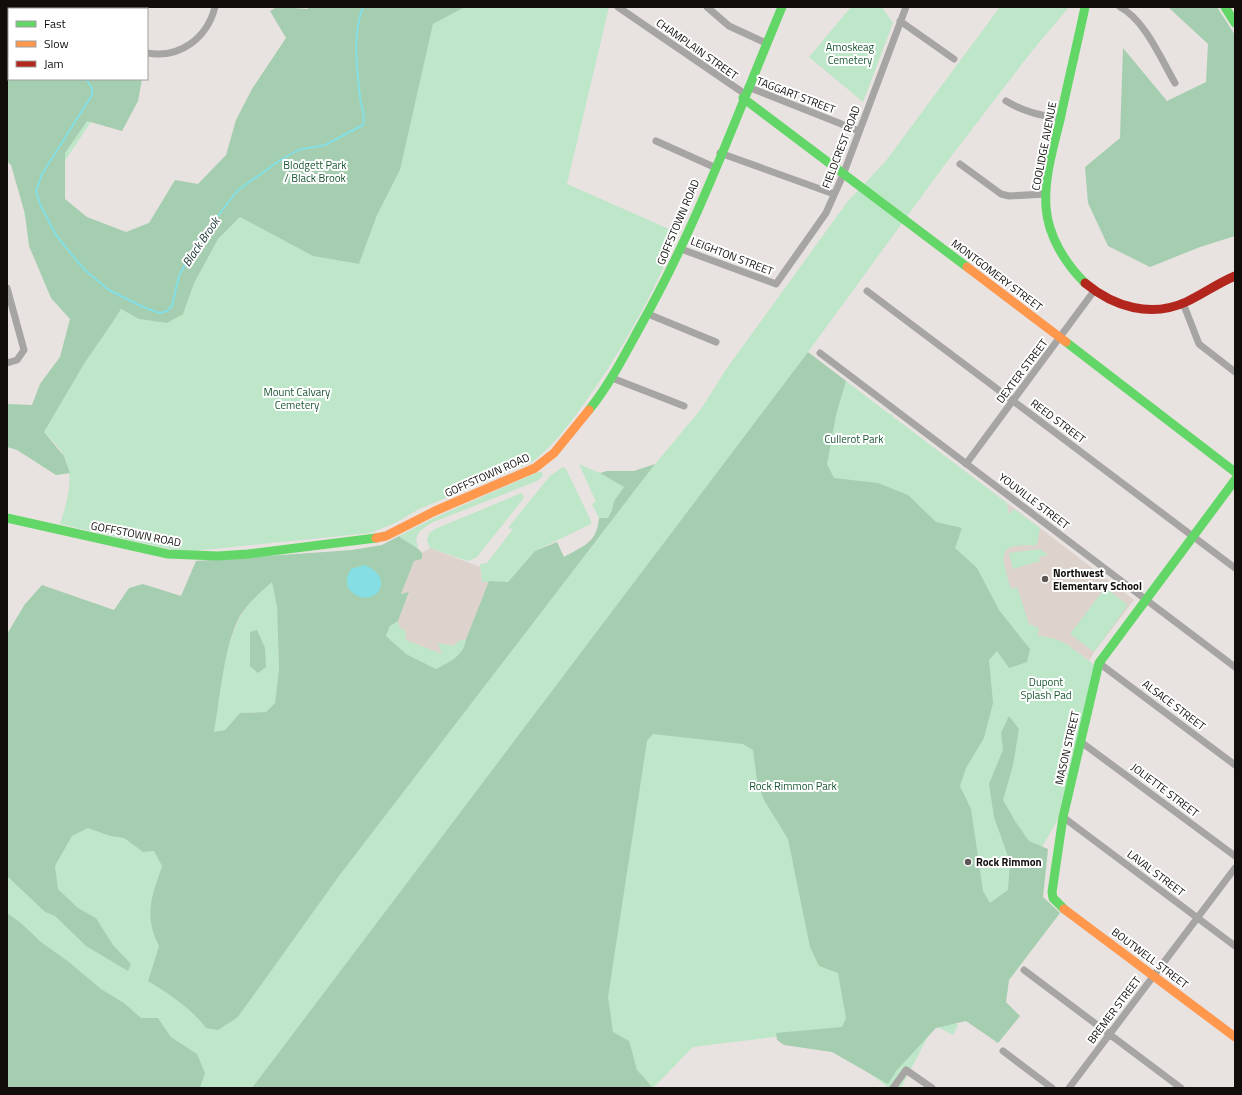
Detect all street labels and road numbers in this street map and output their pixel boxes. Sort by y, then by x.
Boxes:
street label: CHAMPLAIN STREET [653,15,741,83]
street label: TAGGART STREET [754,73,838,117]
street label: COOLIDGE AVENUE [1028,100,1060,192]
street label: FIELDCREST ROAD [818,103,864,191]
street label: GOFFSTOWN ROAD [653,177,703,267]
street label: LEIGHTON STREET [688,233,776,279]
street label: MONTGOMERY STREET [948,235,1046,315]
street label: DEXTER STREET [992,335,1052,407]
street label: REED STREET [1027,395,1089,447]
street label: GOFFSTOWN ROAD [442,449,532,501]
street label: YOUVILLE STREET [995,469,1073,533]
street label: GOFFSTOWN ROAD [90,517,182,551]
street label: ALSACE STREET [1139,676,1209,734]
street label: MASON STREET [1051,709,1083,786]
street label: JOLIETTE STREET [1128,759,1202,821]
street label: LAVAL STREET [1124,846,1188,900]
street label: BOUTWELL STREET [1108,924,1192,992]
street label: BREMER STREET [1083,973,1145,1047]

